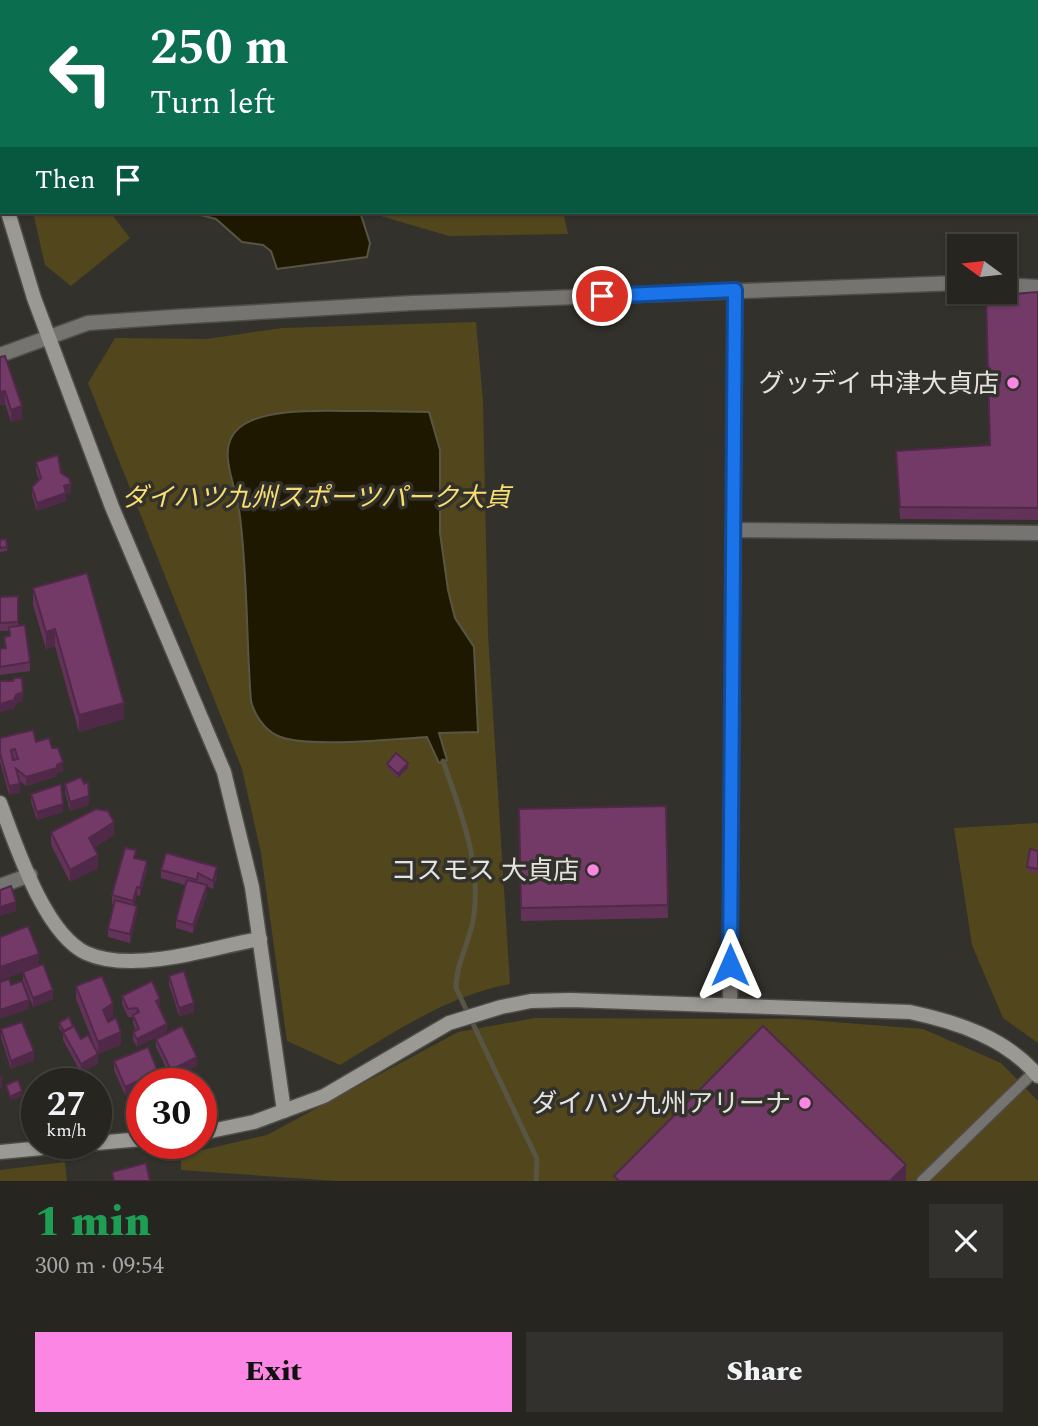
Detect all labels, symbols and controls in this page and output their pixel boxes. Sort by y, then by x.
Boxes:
text: 250 m [150,11,289,86]
icon: left [35,28,126,119]
text: Turn left [150,79,276,128]
text: Then [35,160,95,200]
icon: arrive [109,161,147,199]
north arrow [947,234,1017,304]
map controls [947,234,1017,304]
pin [572,266,632,326]
icon: arrive [583,277,621,315]
place label: グッデイ 中津大貞店 [758,364,999,404]
marker: グッデイ 中津大貞店 [1005,375,1021,391]
park label: ダイハツ九州スポーツパーク大貞 [122,478,513,518]
place label: コスモス 大貞店 [390,851,579,891]
marker: コスモス 大貞店 [585,862,601,878]
position arrow [693,928,767,1002]
speed limit sign: 30 [126,1068,217,1159]
text: 27 [47,1078,86,1131]
place label: ダイハツ九州アリーナ [532,1084,791,1124]
marker: ダイハツ九州アリーナ [797,1095,813,1111]
text: km/h [46,1117,87,1144]
text: 1 min [35,1191,151,1254]
button: close [929,1204,1003,1278]
text: 300 m · 09:54 [35,1249,164,1284]
button: Exit [35,1332,512,1412]
button: Share [526,1332,1003,1412]

